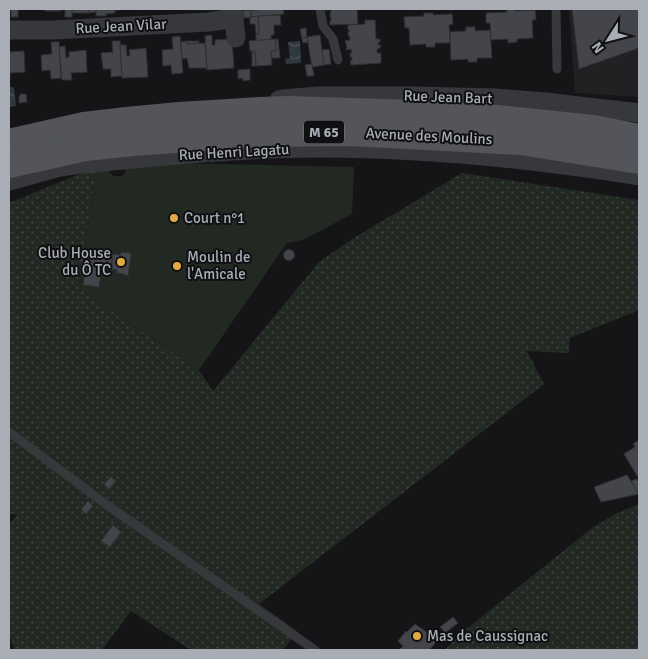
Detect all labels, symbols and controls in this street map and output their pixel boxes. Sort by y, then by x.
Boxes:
street label: Rue Jean Vilar [75,15,167,37]
north arrow [583,15,633,65]
text: N [588,38,608,56]
street label: Rue Jean Bart [403,86,493,108]
road number: M 65 [304,120,344,144]
street label: Avenue des Moulins [365,124,493,148]
street label: Rue Henri Lagatu [178,140,290,164]
place label: Court n°1 [184,209,245,227]
marker: Court n°1 [168,212,180,224]
place label: Club House du Ô TC [38,244,111,279]
place label: Moulin de l'Amicale [187,248,250,283]
marker: Club House du Ô TC [115,256,127,268]
marker: Moulin de l'Amicale [171,260,183,272]
place label: Mas de Caussignac [427,627,548,645]
marker: Mas de Caussignac [411,630,423,642]

